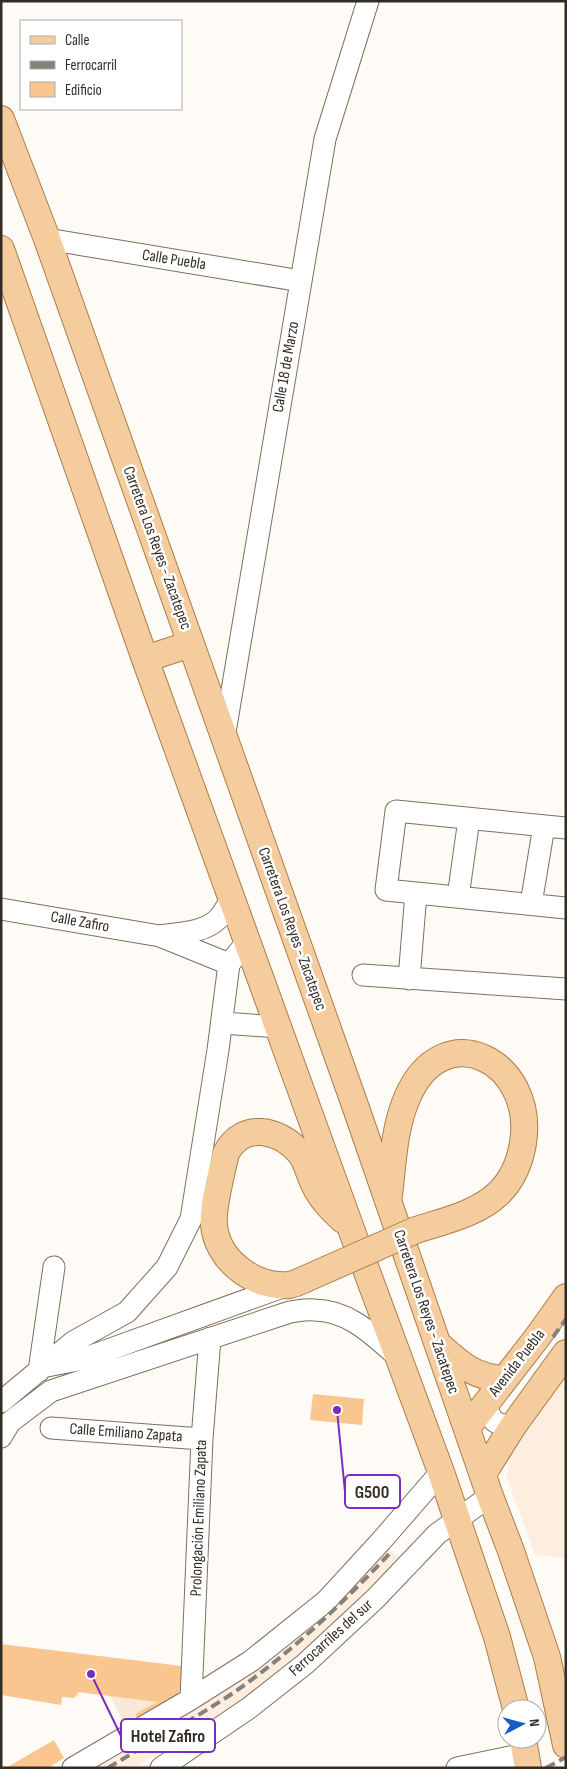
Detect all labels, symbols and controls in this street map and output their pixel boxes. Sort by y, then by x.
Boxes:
legend [20,20,182,110]
text: Calle [65,31,89,50]
text: Ferrocarril [65,56,117,75]
text: Edificio [65,81,102,100]
street label: Calle Puebla [141,246,207,274]
street label: Calle 18 de Marzo [269,320,303,414]
street label: Carretera Los Reyes - Zacatepec [119,464,195,632]
street label: Carretera Los Reyes - Zacatepec [254,845,330,1013]
street label: Calle Zafiro [49,908,111,936]
street label: Carretera Los Reyes - Zacatepec [389,1228,463,1396]
street label: Avenida Puebla [484,1326,549,1401]
street label: Calle Emiliano Zapata [69,1420,183,1446]
street label: Prolongación Emiliano Zapata [187,1439,211,1597]
callout: G500 [345,1475,400,1508]
text: G500 [355,1482,389,1503]
street label: Ferrocarriles del sur [285,1595,377,1680]
north arrow [497,1699,547,1749]
text: N [526,1718,543,1727]
callout: Hotel Zafiro [121,1719,215,1752]
text: Hotel Zafiro [131,1726,205,1747]

